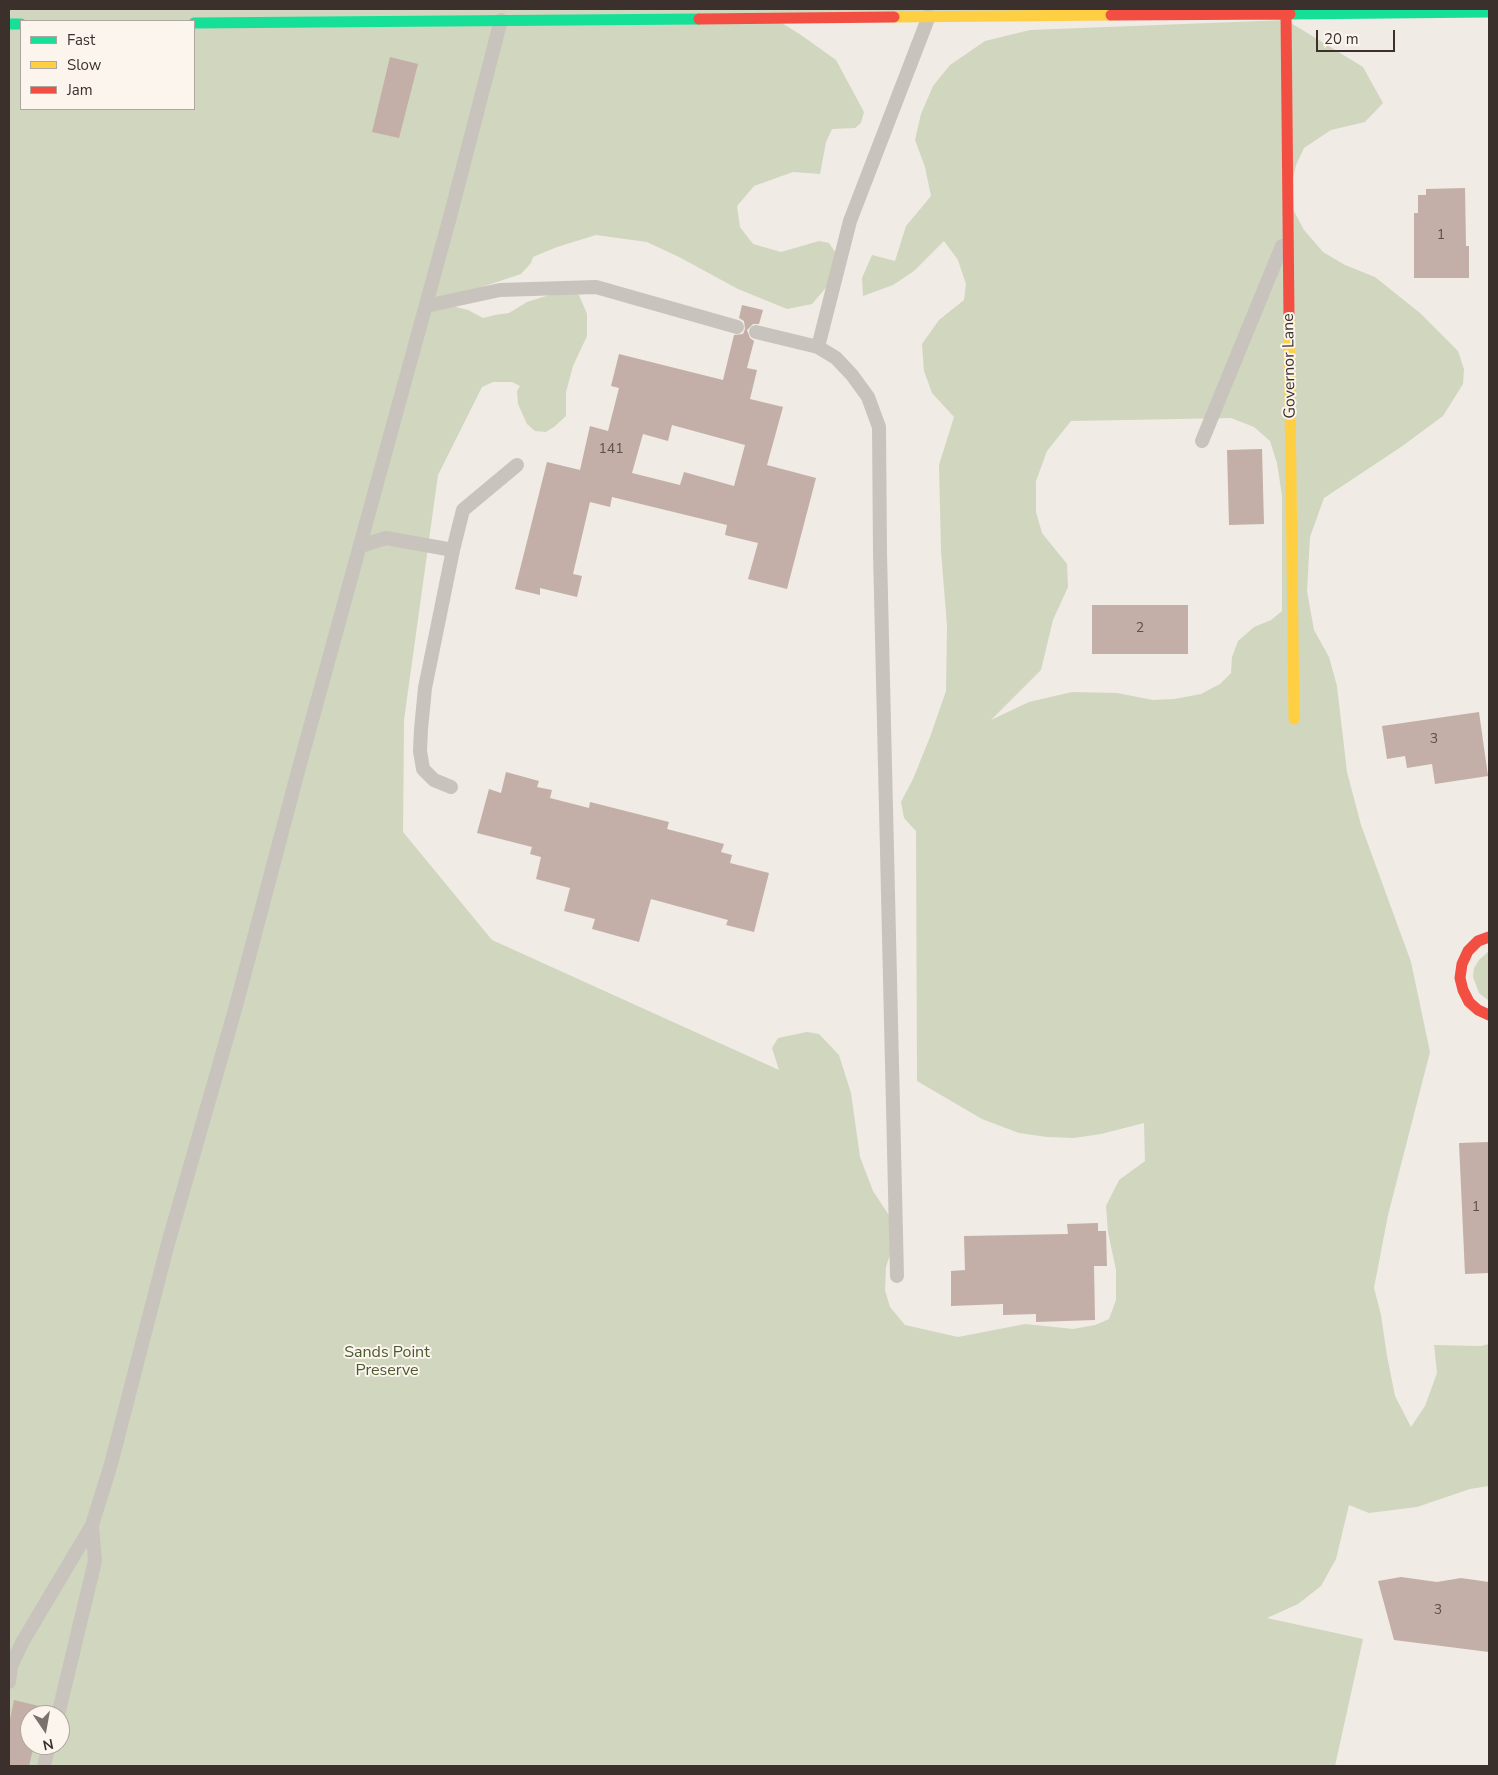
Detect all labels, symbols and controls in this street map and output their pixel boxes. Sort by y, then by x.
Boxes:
legend [20,20,195,110]
scale bar [1318,20,1397,52]
text: 20 m [1324,29,1359,49]
text: Fast [67,30,95,50]
text: Slow [67,55,101,75]
text: Jam [67,80,93,100]
house number: 1 [1437,228,1445,244]
street label: Governor Lane [1279,313,1301,419]
house number: 141 [598,442,624,458]
house number: 2 [1136,621,1144,637]
house number: 3 [1430,732,1438,748]
house number: 1 [1472,1200,1480,1216]
park label: Sands Point Preserve [344,1343,430,1381]
house number: 3 [1434,1603,1442,1619]
north arrow [20,1705,70,1755]
text: N [41,1734,55,1755]

